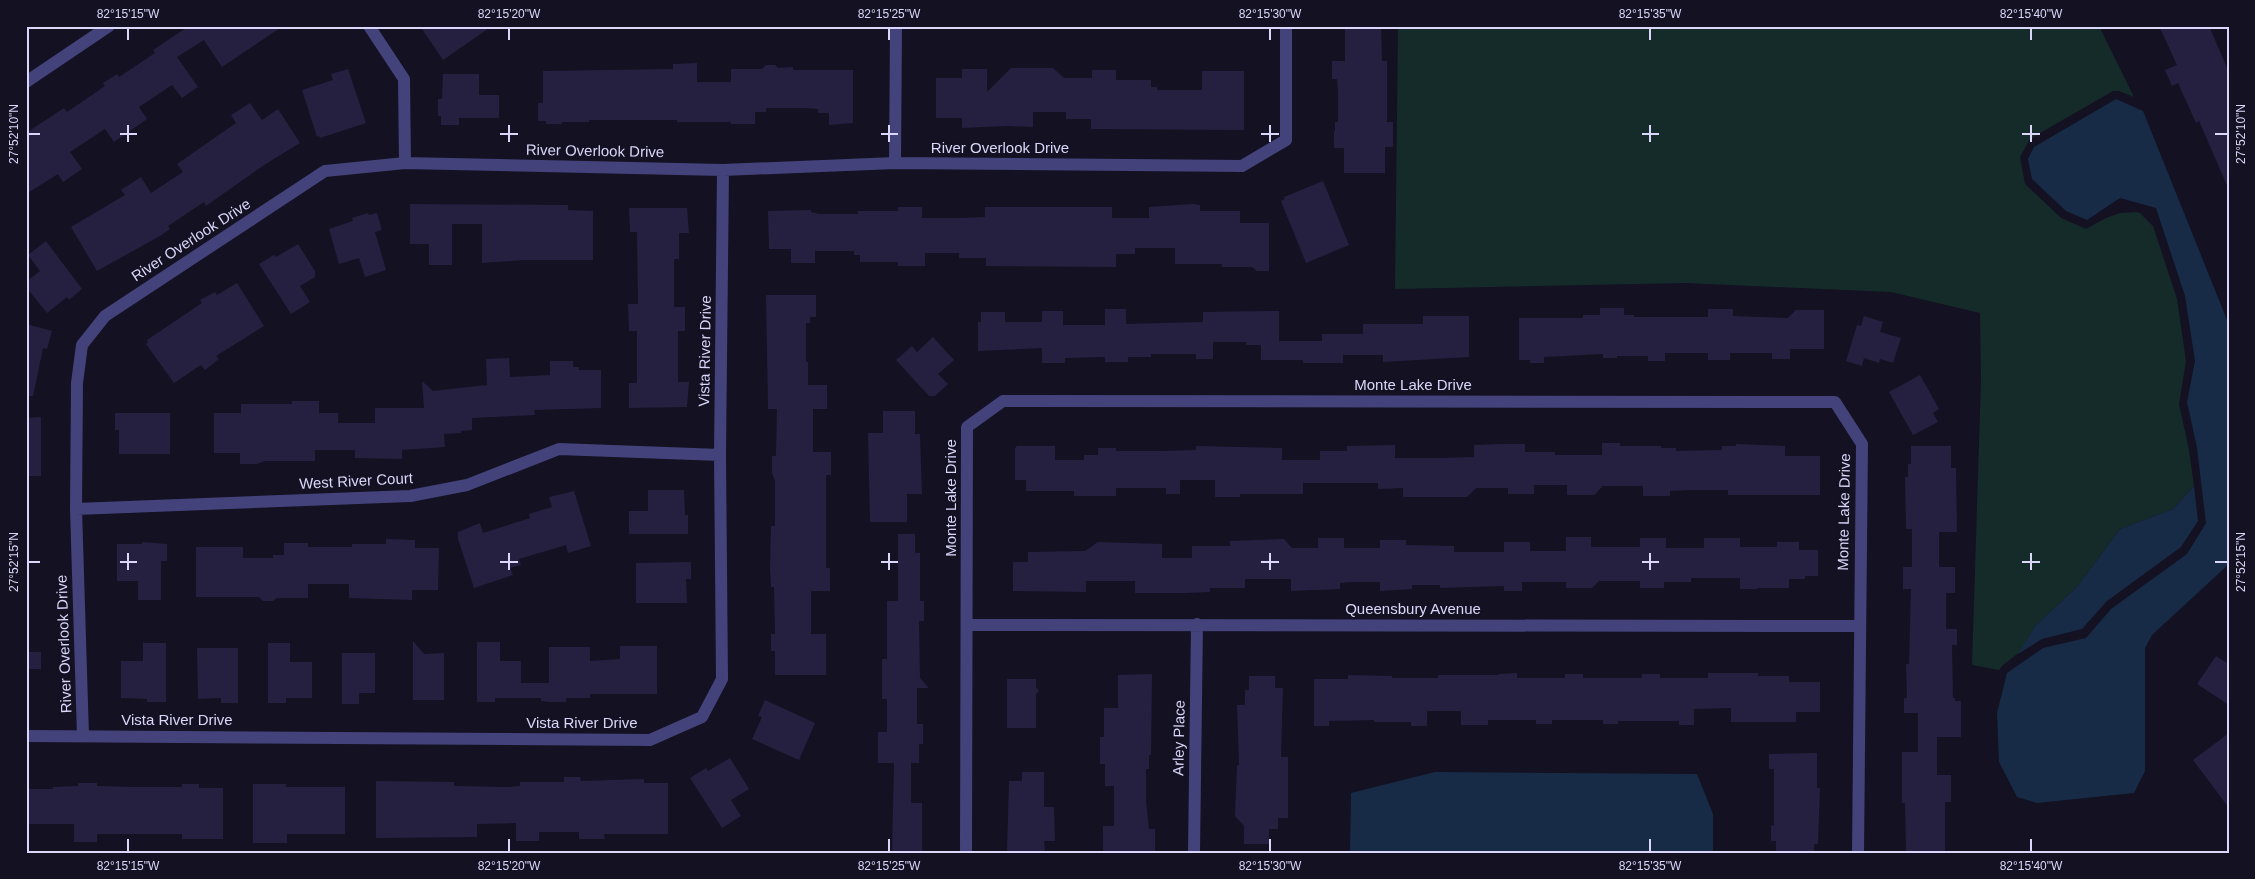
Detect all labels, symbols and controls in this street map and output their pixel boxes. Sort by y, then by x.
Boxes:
text: 82°15'15"W [97,7,160,21]
text: 82°15'20"W [478,7,541,21]
text: 82°15'25"W [858,7,921,21]
text: 82°15'30"W [1239,7,1302,21]
text: 82°15'35"W [1619,7,1682,21]
text: 82°15'40"W [2000,7,2063,21]
text: 27°52'10"N [7,104,21,164]
text: 27°52'10"N [2234,104,2248,164]
street label: River Overlook Drive [931,139,1069,156]
street label: River Overlook Drive [526,141,664,160]
street label: River Overlook Drive [128,195,253,284]
street label: Vista River Drive [695,295,714,407]
street label: Monte Lake Drive [1354,376,1472,393]
street label: Monte Lake Drive [942,439,959,557]
street label: Monte Lake Drive [1834,453,1853,571]
street label: West River Court [299,469,414,492]
text: 27°52'15"N [7,532,21,592]
text: 27°52'15"N [2234,532,2248,592]
street label: River Overlook Drive [53,575,74,713]
street label: Queensbury Avenue [1345,600,1481,617]
street label: Arley Place [1169,700,1188,776]
street label: Vista River Drive [121,711,233,728]
street label: Vista River Drive [526,714,638,731]
text: 82°15'15"W [97,859,160,873]
text: 82°15'20"W [478,859,541,873]
text: 82°15'25"W [858,859,921,873]
text: 82°15'30"W [1239,859,1302,873]
text: 82°15'35"W [1619,859,1682,873]
text: 82°15'40"W [2000,859,2063,873]

